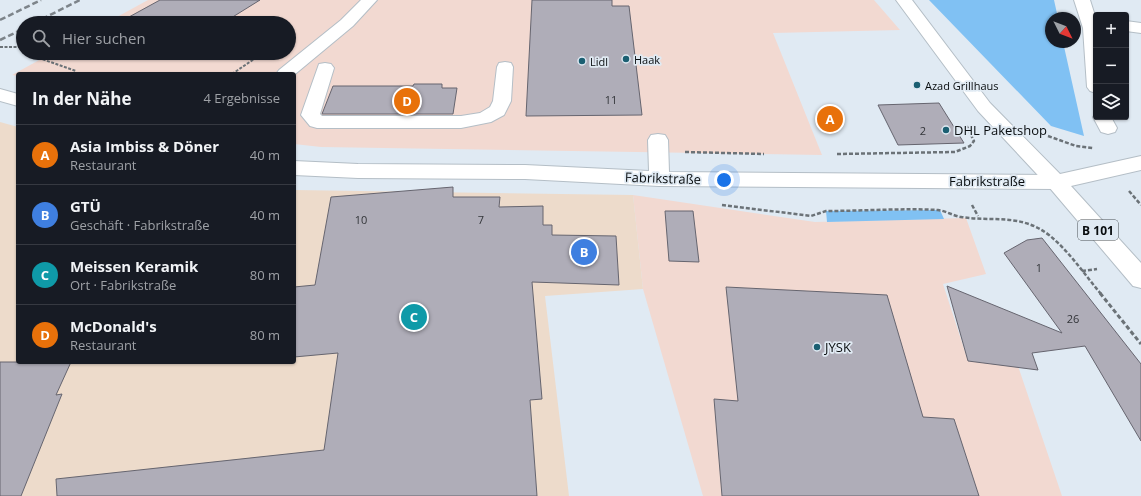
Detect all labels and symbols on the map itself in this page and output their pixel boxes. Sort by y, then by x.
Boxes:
north arrow [1045,12,1081,48]
place label: Haak [634,52,660,67]
place label: Lidl [590,54,608,69]
marker: Haak [621,54,631,64]
marker: Lidl [577,56,587,66]
place label: Azad Grillhaus [925,78,998,93]
marker: Azad Grillhaus [912,80,922,90]
pin: D [394,86,420,116]
house number: 11 [605,92,617,107]
pin: A [817,104,843,134]
place label: DHL Paketshop [954,121,1047,139]
house number: 2 [920,123,926,138]
marker: DHL Paketshop [941,125,951,135]
street label: Fabrikstraße [625,168,701,188]
your location [714,170,734,190]
street label: Fabrikstraße [949,172,1025,190]
house number: 10 [355,212,367,227]
house number: 7 [478,212,484,227]
road number: B 101 [1078,220,1118,240]
pin: B [571,237,597,267]
house number: 1 [1036,260,1042,275]
pin: C [401,302,427,332]
house number: 26 [1067,311,1079,326]
place label: JYSK [823,338,851,356]
marker: JYSK [812,342,822,352]

